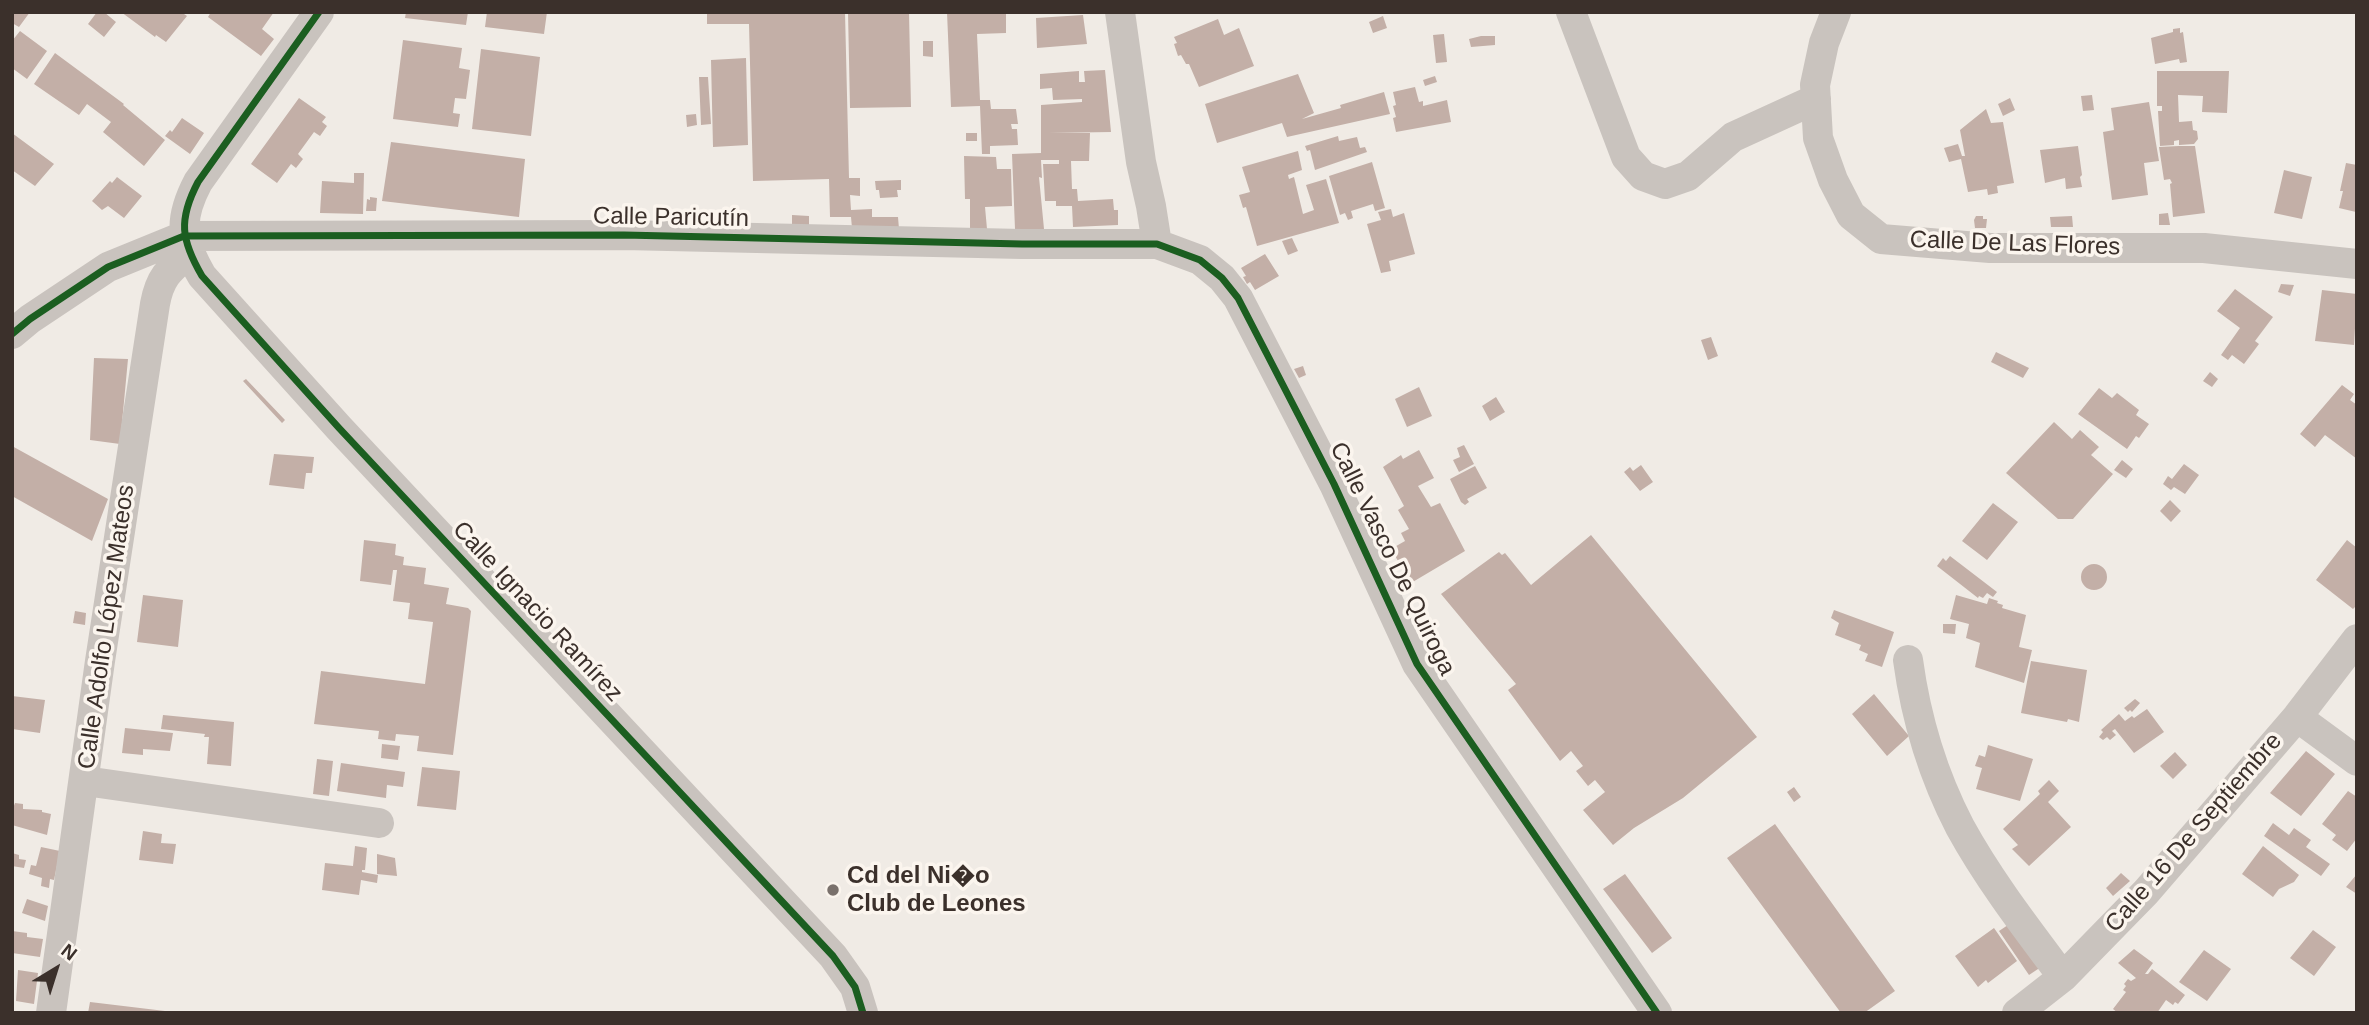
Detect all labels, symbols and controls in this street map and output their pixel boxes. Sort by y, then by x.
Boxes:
street label: Calle Paricutín [593,202,749,234]
street label: Calle De Las Flores [1909,226,2121,262]
street label: Calle Vasco De Quiroga [1323,438,1461,680]
street label: Calle Adolfo López Mateos [73,483,141,771]
street label: Calle Ignacio Ramírez [446,516,628,708]
street label: Calle 16 De Septiembre [2100,727,2288,939]
place label: Cd del Ni�o Club de Leones [847,862,1026,918]
marker: Cd del Ni�o Club de Leones [825,882,841,898]
north arrow [21,934,91,1004]
text: N [57,940,81,965]

